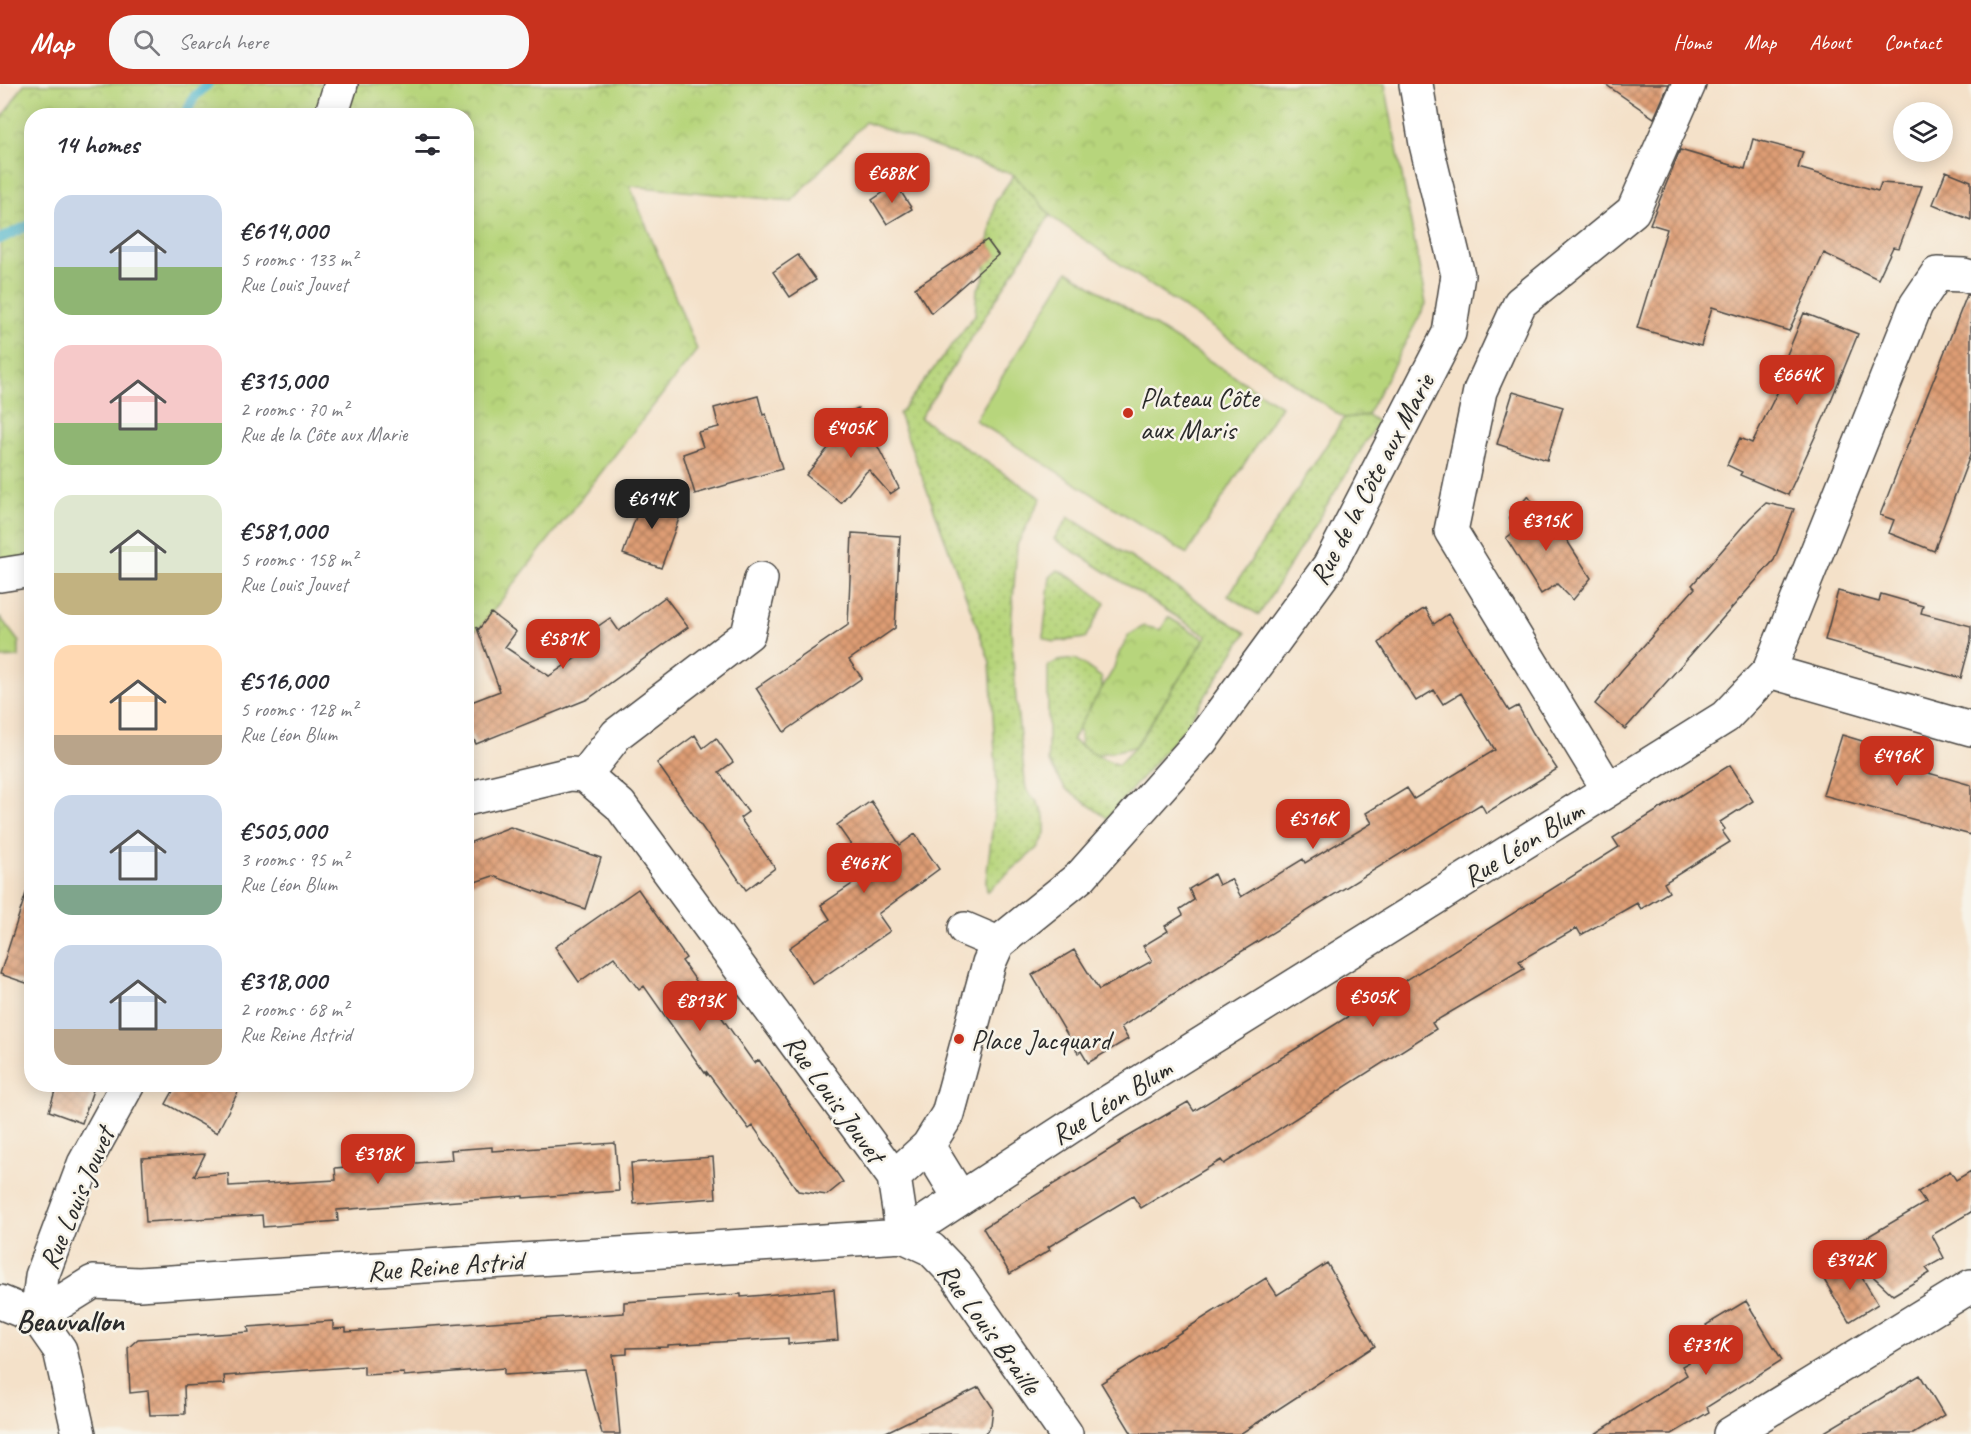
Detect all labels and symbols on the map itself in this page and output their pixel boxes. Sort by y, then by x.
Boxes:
pin: €688K [850,153,934,204]
pin: €664K [1755,355,1839,406]
street label: Rue de la Côte aux Marie [1301,366,1443,591]
place label: Plateau Côte aux Maris [1140,380,1261,447]
marker: Plateau Côte aux Maris [1121,406,1135,420]
pin: €405K [809,408,893,459]
pin: €614K [610,479,694,530]
pin: €315K [1504,501,1588,552]
pin: €581K [521,619,605,670]
pin: €496K [1855,736,1939,787]
street label: Rue Léon Blum [1456,792,1591,894]
pin: €516K [1271,799,1355,850]
pin: €467K [822,843,906,894]
pin: €505K [1331,977,1415,1028]
pin: €813K [658,981,742,1032]
place label: Place Jacquard [971,1022,1114,1057]
street label: Rue Louis Jouvet [776,1027,895,1173]
marker: Place Jacquard [952,1032,966,1046]
street label: Rue Léon Blum [1044,1050,1179,1152]
street label: Rue Louis Jouvet [31,1119,123,1274]
pin: €318K [336,1134,420,1185]
pin: €342K [1808,1240,1892,1291]
street label: Rue Reine Astrid [366,1242,528,1288]
street label: Rue Louis Braille [930,1256,1050,1402]
district label: Beauvallon [16,1302,125,1340]
pin: €731K [1664,1325,1748,1376]

